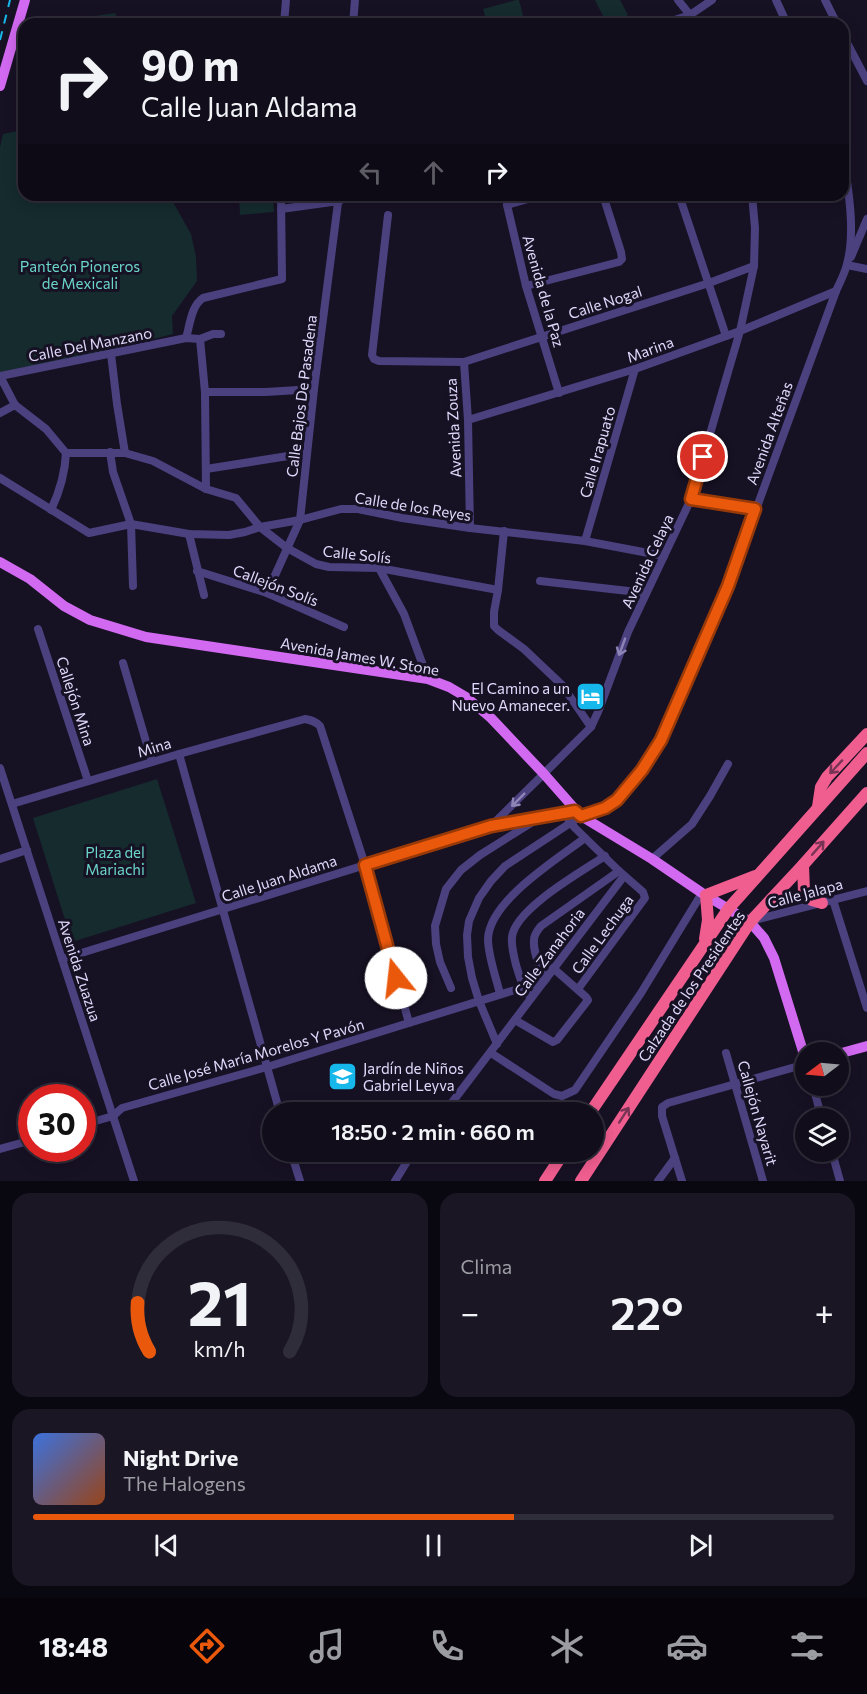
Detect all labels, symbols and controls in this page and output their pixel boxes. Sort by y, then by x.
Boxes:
text: 90 m [141,38,240,90]
icon: right [42,42,120,120]
text: Calle Juan Aldama [141,90,357,123]
icon: left [354,156,387,189]
icon: ahead [417,156,450,189]
icon: right [480,156,513,189]
street label: Avenida de la Paz [519,233,569,349]
park label: Panteón Pioneros de Mexicali [20,257,140,292]
street label: Calle Nogal [566,282,644,322]
street label: Calle Bajos De Pasadena [282,314,320,478]
street label: Calle Del Manzano [27,323,153,365]
street label: Marina [624,332,676,366]
street label: Avenida Zouza [441,378,465,478]
street label: Avenida Alteñas [742,379,796,487]
street label: Calle Irapuato [575,404,619,500]
pin [677,431,728,482]
icon: arrive [686,440,719,473]
street label: Calle de los Reyes [353,488,473,524]
street label: Avenida Celaya [617,511,677,611]
street label: Calle Solís [322,541,392,567]
street label: Callejón Solís [231,560,321,610]
street label: Avenida James W. Stone [279,633,441,679]
one-way arrow [616,637,627,656]
street label: Callejón Mina [53,654,99,748]
place label: El Camino a un Nuevo Amanecer. [451,679,570,714]
hotel icon: El Camino a un Nuevo Amanecer. [575,681,607,713]
street label: Mina [135,733,173,761]
one-way arrow [829,760,843,775]
one-way arrow [510,792,525,807]
one-way arrow [811,841,825,856]
park label: Plaza del Mariachi [85,843,145,878]
street label: Calle Juan Aldama [219,851,339,905]
street label: Calle Jalapa [765,874,845,912]
street label: Calle Lechuga [567,891,637,977]
street label: Calle Zanahoria [510,904,588,1000]
street label: Calzada de los Presidentes [634,907,748,1065]
street label: Avenida Zuazua [55,916,105,1024]
position arrow [364,946,428,1010]
street label: Calle José María Morelos Y Pavón [146,1014,366,1094]
north arrow [795,1042,849,1096]
map controls [795,1042,849,1162]
street label: Callejón Nayarit [734,1058,782,1168]
place label: Jardín de Niños Gabriel Leyva [363,1059,464,1094]
school or university icon: Jardín de Niños Gabriel Leyva [326,1061,358,1093]
speed limit sign: 30 [18,1084,96,1162]
one-way arrow [618,1106,631,1123]
button: layers [795,1108,849,1162]
text: 18:50 · 2 min · 660 m [331,1118,535,1145]
text: Clima [461,1254,512,1278]
text: 21 [188,1263,252,1339]
text: 22° [610,1284,684,1339]
text: − [461,1291,479,1332]
text: + [815,1291,834,1332]
text: km/h [194,1335,246,1361]
text: Night Drive [123,1444,238,1471]
text: The Halogens [123,1471,246,1495]
icon: previous [150,1529,183,1562]
icon: pause [417,1529,450,1562]
icon: next [684,1529,717,1562]
icon: directions [186,1625,228,1667]
icon: music [306,1625,348,1667]
icon: phone [426,1625,468,1667]
icon: climate [546,1625,588,1667]
icon: car [666,1625,708,1667]
icon: filters [786,1625,828,1667]
text: 18:48 [39,1630,108,1663]

